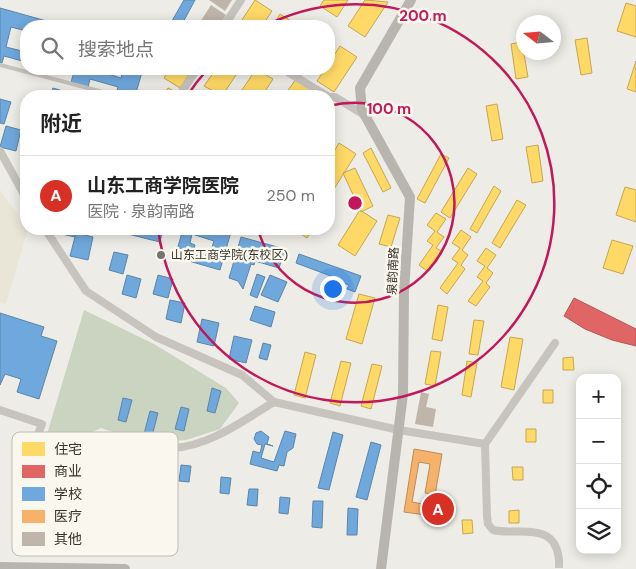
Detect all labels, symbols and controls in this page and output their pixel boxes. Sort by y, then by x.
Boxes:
text: 200 m [399,6,447,26]
north arrow [516,15,561,60]
search box [20,20,335,75]
icon: search [38,34,66,62]
text: 搜索地点 [78,37,154,62]
text: 100 m [367,99,411,119]
text: 附近 [40,110,82,138]
text: 山东工商学院医院 [87,173,239,198]
text: A [50,185,62,206]
text: 250 m [267,185,315,206]
centre of rings [346,194,364,212]
text: 医院 · 泉韵南路 [87,201,195,222]
place label: 山东工商学院(东校区) [171,247,288,263]
street label: 泉韵南路 [384,247,402,295]
marker: 山东工商学院(东校区) [155,249,167,261]
your location [320,276,346,302]
map controls [576,374,621,554]
button: + [576,374,621,419]
button: − [576,419,621,464]
legend [12,432,178,556]
text: 住宅 [54,440,82,458]
text: 商业 [54,462,82,480]
button: locate [576,464,621,509]
text: 学校 [54,485,82,503]
pin: A [422,490,454,528]
text: 医疗 [54,507,82,525]
button: layers [576,509,621,554]
text: 其他 [54,530,82,548]

